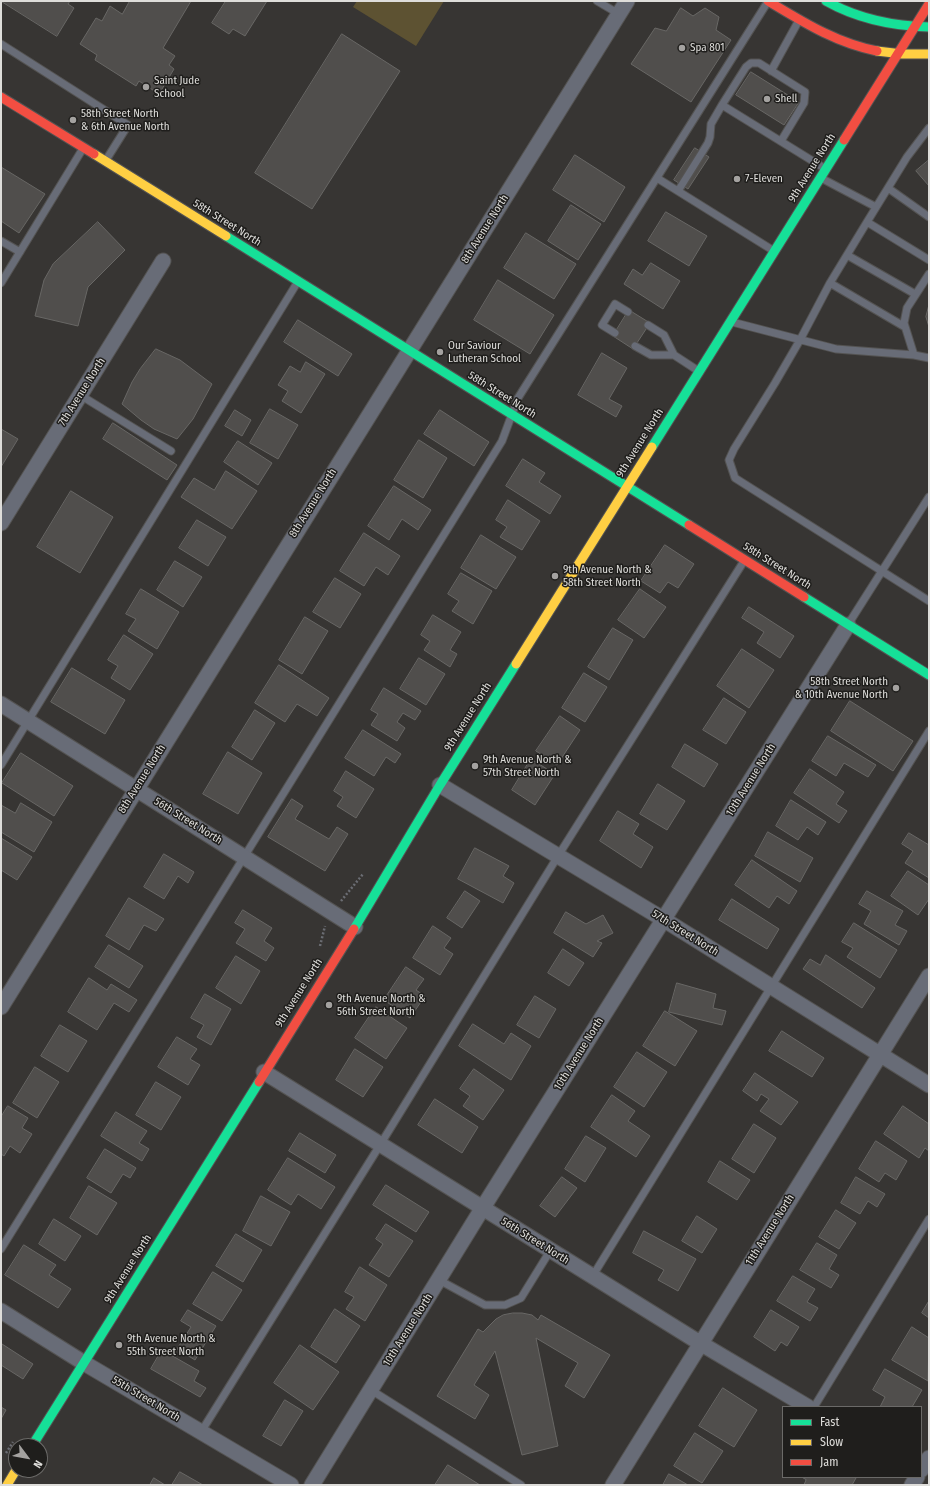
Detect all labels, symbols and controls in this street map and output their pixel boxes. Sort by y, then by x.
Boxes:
place label: Spa 801 [690,41,724,55]
marker: Spa 801 [677,43,687,53]
place label: Saint Jude School [154,74,200,100]
marker: Saint Jude School [141,82,151,92]
place label: Shell [775,92,797,106]
marker: Shell [762,94,772,104]
place label: 58th Street North & 6th Avenue North [81,107,170,133]
marker: 58th Street North & 6th Avenue North [68,115,78,125]
street label: 9th Avenue North [786,131,838,205]
place label: 7-Eleven [745,172,783,186]
marker: 7-Eleven [732,174,742,184]
street label: 8th Avenue North [459,192,511,266]
street label: 58th Street North [190,197,264,249]
place label: Our Saviour Lutheran School [448,339,521,365]
marker: Our Saviour Lutheran School [435,347,445,357]
street label: 7th Avenue North [56,356,108,428]
street label: 58th Street North [465,369,539,421]
street label: 9th Avenue North [614,406,666,480]
street label: 8th Avenue North [287,466,339,540]
street label: 58th Street North [740,540,814,592]
place label: 9th Avenue North & 58th Street North [563,563,652,589]
marker: 9th Avenue North & 58th Street North [550,571,560,581]
place label: 58th Street North & 10th Avenue North [795,675,888,701]
street label: 9th Avenue North [442,680,494,754]
marker: 58th Street North & 10th Avenue North [891,683,901,693]
street label: 10th Avenue North [723,741,779,819]
street label: 8th Avenue North [116,742,168,816]
place label: 9th Avenue North & 57th Street North [483,753,572,779]
marker: 9th Avenue North & 57th Street North [470,761,480,771]
street label: 56th Street North [152,795,224,847]
street label: 57th Street North [649,907,721,959]
street label: 9th Avenue North [273,956,325,1030]
place label: 9th Avenue North & 56th Street North [337,992,426,1018]
marker: 9th Avenue North & 56th Street North [324,1000,334,1010]
street label: 10th Avenue North [551,1015,607,1093]
street label: 11th Avenue North [743,1192,797,1268]
street label: 56th Street North [499,1215,571,1267]
street label: 9th Avenue North [102,1232,154,1306]
street label: 10th Avenue North [380,1291,436,1369]
place label: 9th Avenue North & 55th Street North [127,1332,216,1358]
marker: 9th Avenue North & 55th Street North [114,1340,124,1350]
street label: 55th Street North [109,1373,183,1425]
legend [782,1406,922,1478]
text: Fast [820,1415,839,1429]
text: Slow [820,1435,843,1449]
north arrow [8,1438,48,1478]
text: Jam [820,1455,838,1469]
text: N [30,1458,45,1470]

